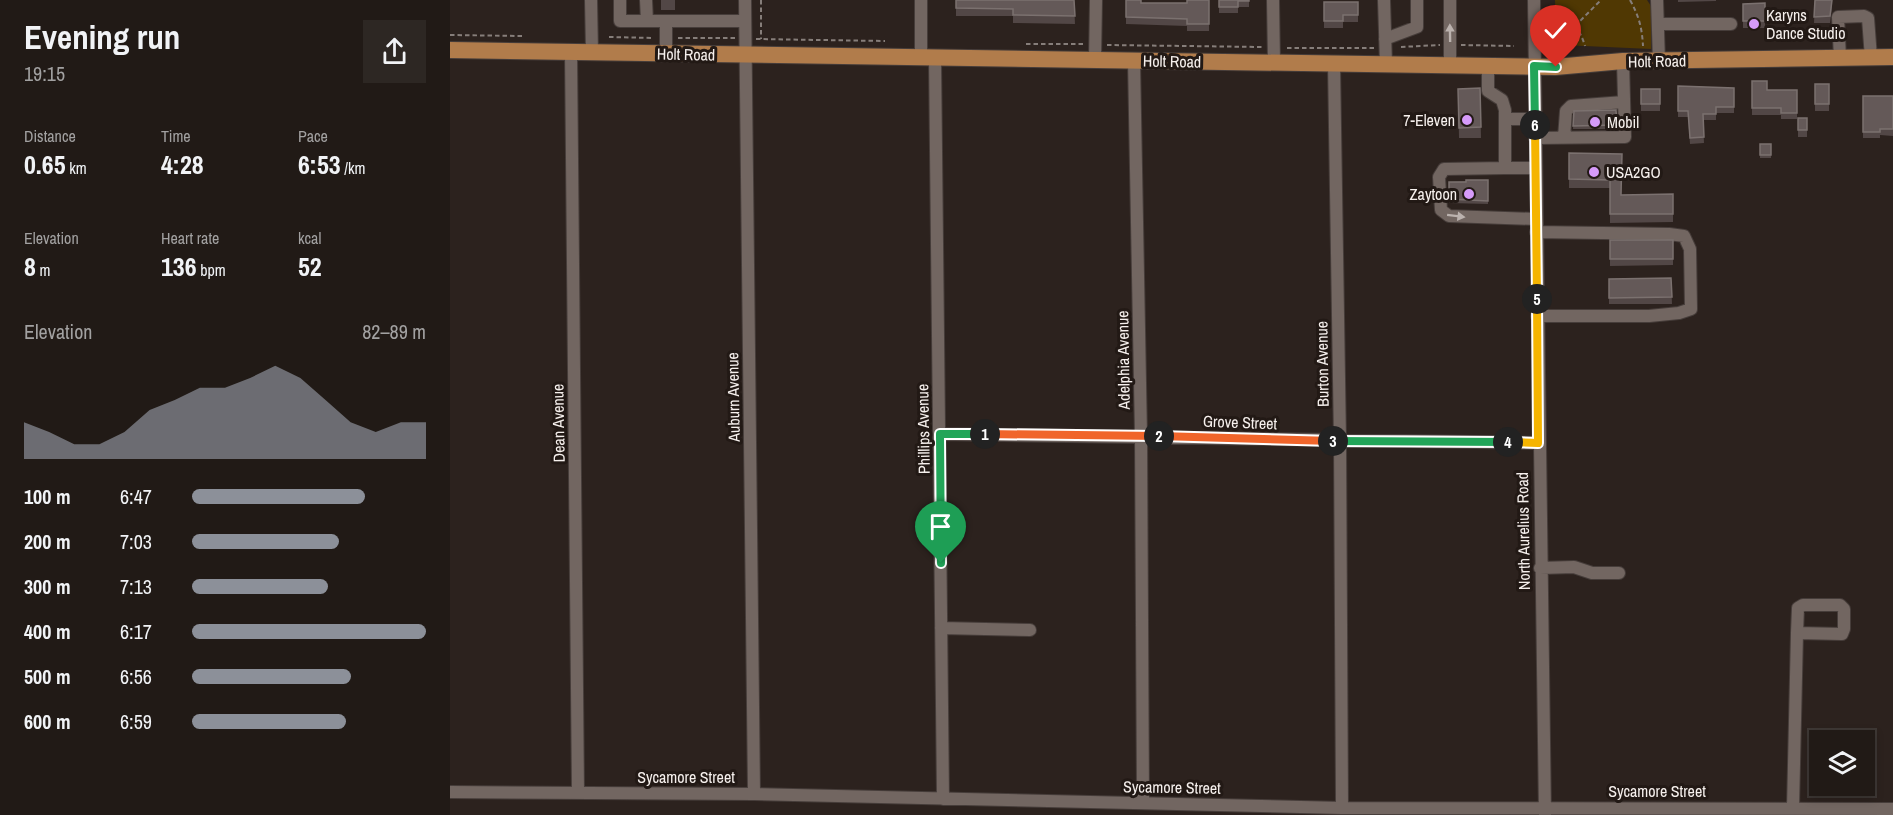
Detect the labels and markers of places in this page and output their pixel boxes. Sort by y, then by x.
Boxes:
place label: Karyns Dance Studio [1766,4,1846,44]
pin [1530,5,1581,67]
marker: Karyns Dance Studio [1747,17,1761,31]
place label: 7-Eleven [1403,109,1455,131]
pin: 6 [1520,110,1550,140]
place label: Mobil [1607,111,1639,133]
marker: 7-Eleven [1460,113,1474,127]
marker: Mobil [1588,115,1602,129]
place label: USA2GO [1606,161,1661,183]
marker: USA2GO [1587,165,1601,179]
place label: Zaytoon [1410,183,1457,205]
marker: Zaytoon [1462,187,1476,201]
pin: 5 [1522,284,1552,314]
pin: 1 [970,419,1000,449]
pin: 2 [1144,421,1174,451]
pin: 3 [1318,426,1348,456]
pin: 4 [1493,427,1523,457]
pin [915,501,966,563]

